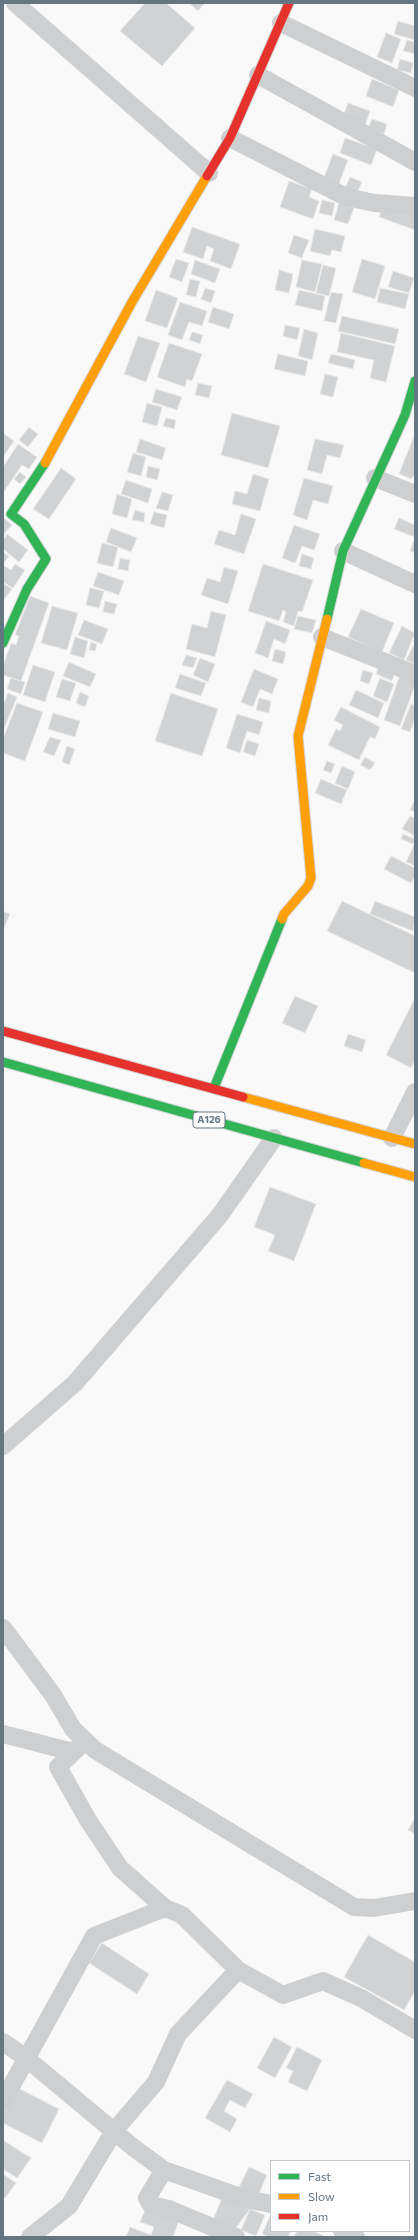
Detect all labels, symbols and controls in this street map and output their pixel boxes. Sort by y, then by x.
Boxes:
road number: A126 [193,1112,225,1128]
legend [270,2160,410,2232]
text: Fast [308,2169,331,2183]
text: Slow [308,2189,335,2203]
text: Jam [308,2209,328,2223]

